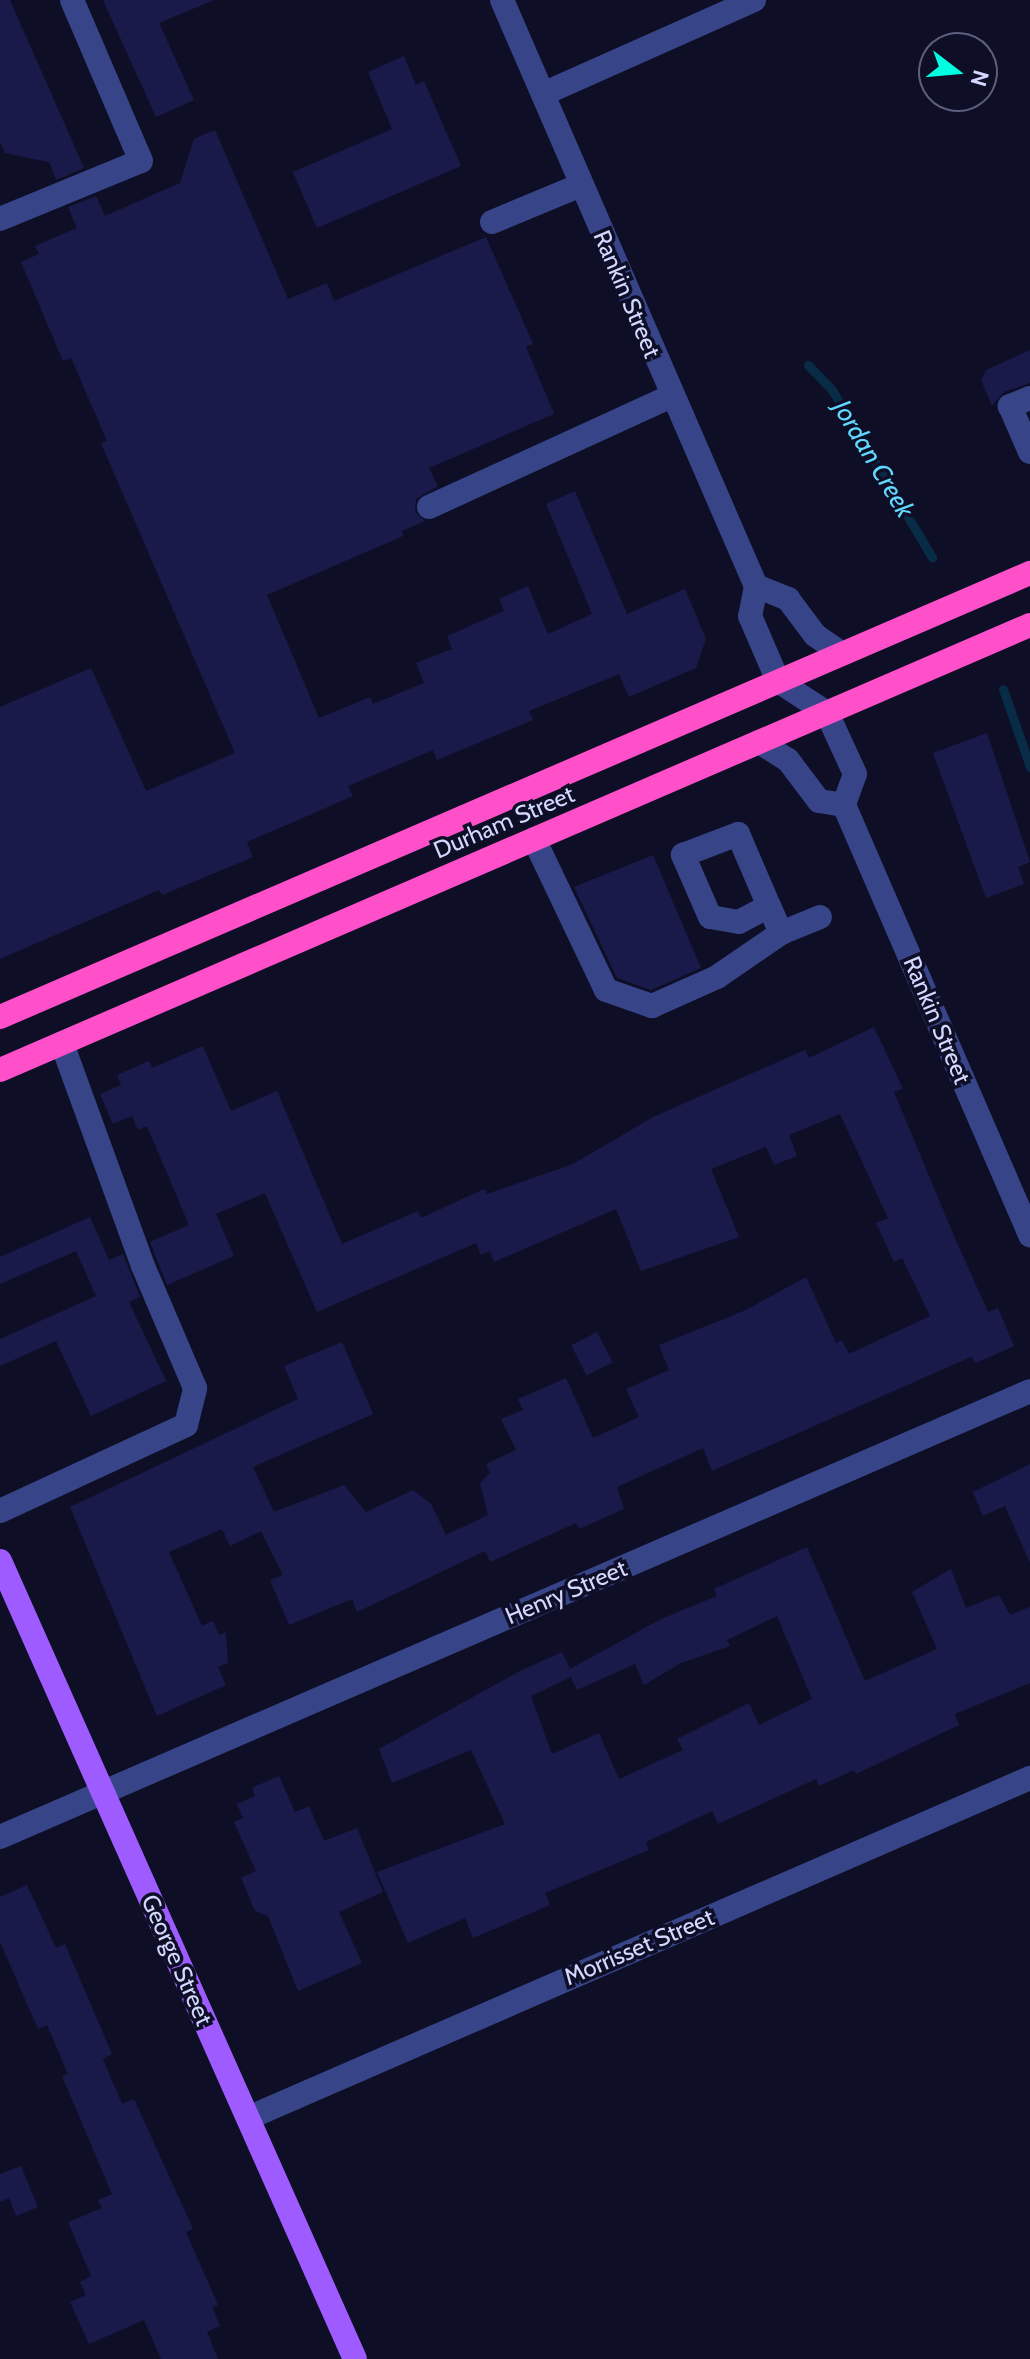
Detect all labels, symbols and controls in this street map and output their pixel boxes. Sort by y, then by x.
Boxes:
north arrow [918,32,998,112]
text: N [965,67,995,89]
street label: Rankin Street [587,226,667,362]
water label: Jordan Creek [826,395,920,523]
street label: Durham Street [429,779,579,865]
street label: Rankin Street [897,952,977,1088]
street label: Henry Street [501,1554,631,1630]
street label: George Street [135,1890,219,2030]
street label: Morrisset Street [560,1902,718,1992]

